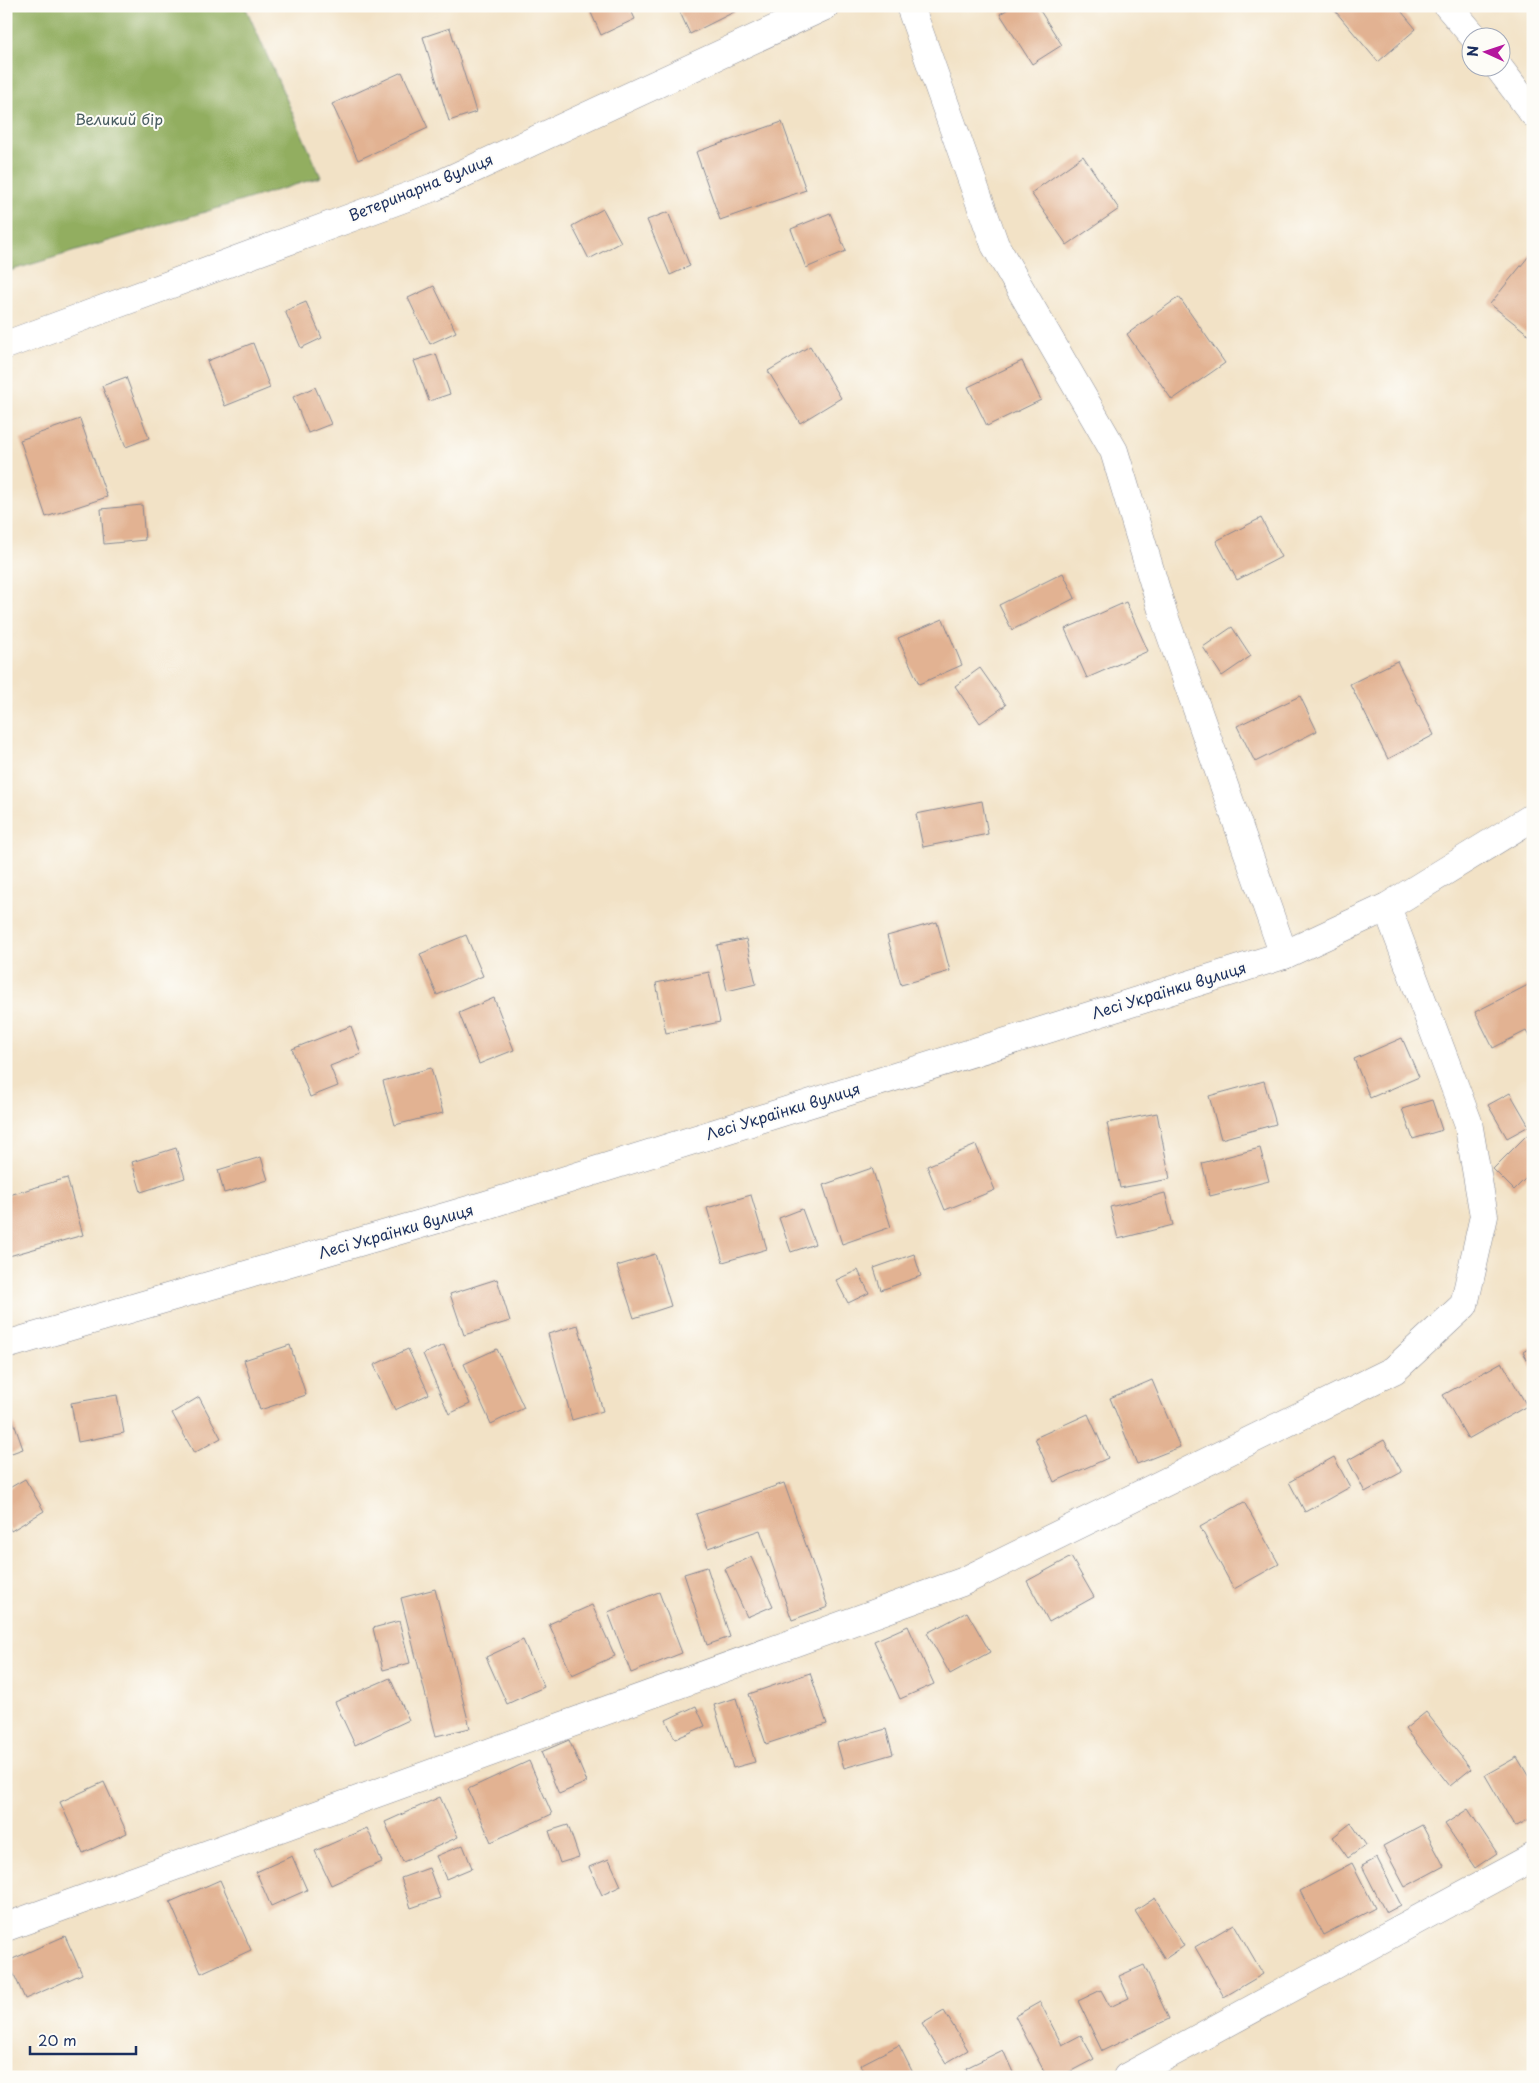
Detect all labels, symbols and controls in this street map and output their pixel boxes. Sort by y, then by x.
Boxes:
north arrow [1462,28,1512,78]
text: N [1462,45,1483,57]
park label: Великий бір [75,107,163,130]
street label: Ветеринарна вулиця [345,147,496,226]
street label: Лесі Українки вулиця [1088,955,1249,1024]
street label: Лесі Українки вулиця [702,1076,863,1145]
street label: Лесі Українки вулиця [315,1197,476,1264]
scale bar [30,2023,136,2055]
text: 20 m [38,2028,77,2051]

